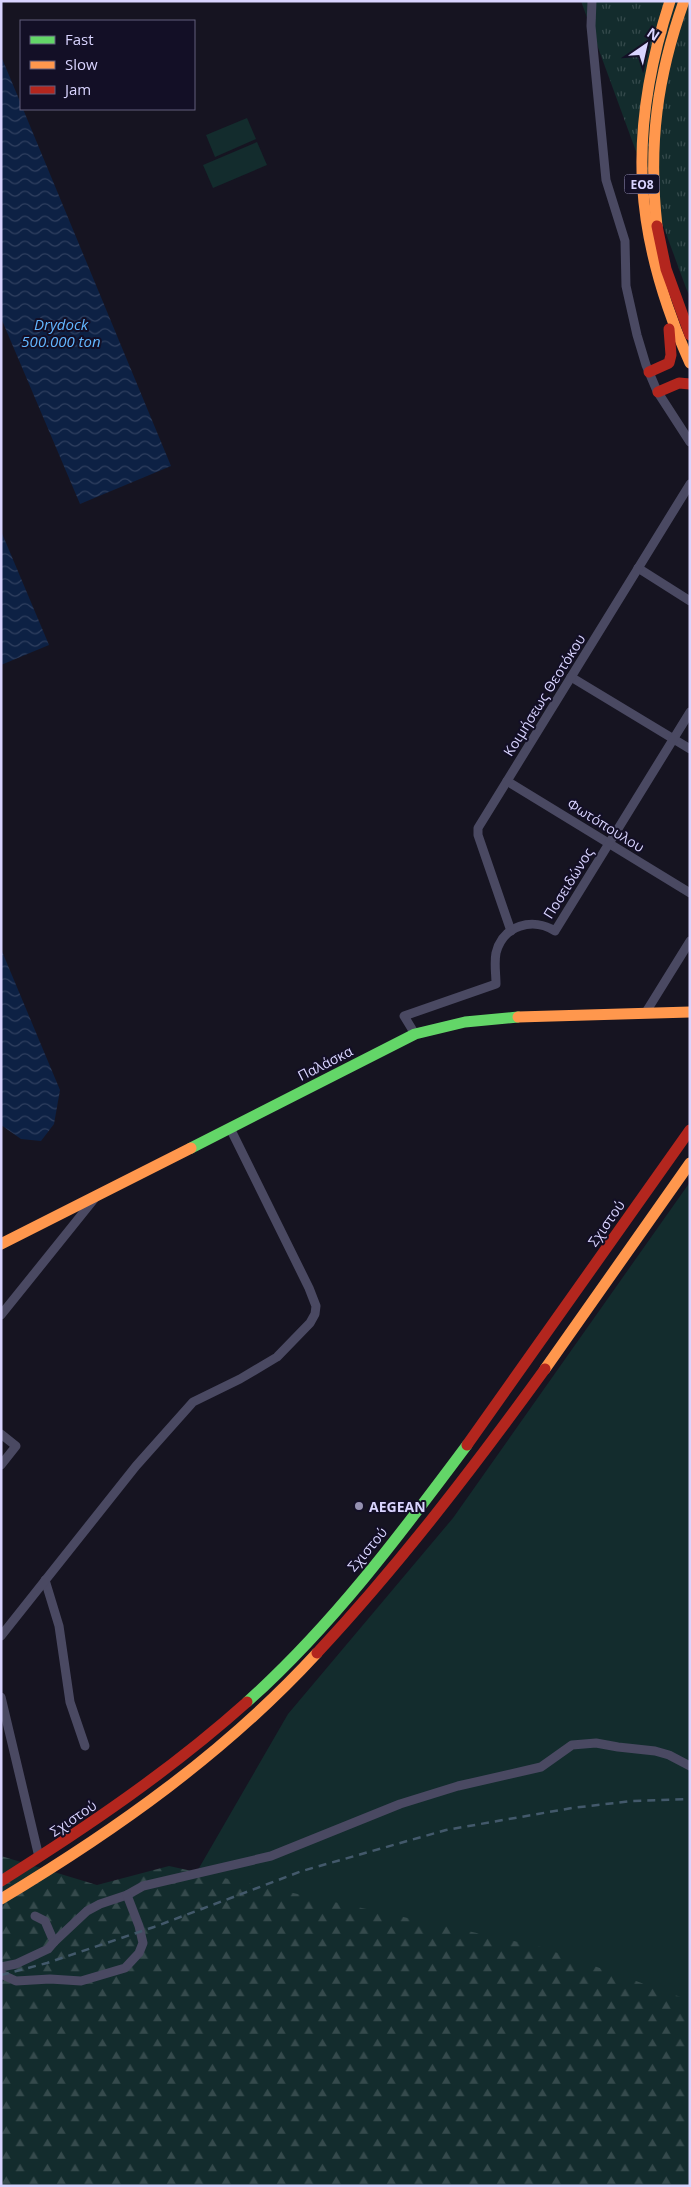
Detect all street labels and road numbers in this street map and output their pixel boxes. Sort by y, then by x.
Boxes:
road number: ΕΟ8 [624,174,660,193]
street label: Κοιμήσεως Θεοτόκου [499,630,589,760]
street label: Φωτόπουλου [564,794,648,856]
street label: Ποσειδώνος [539,844,598,922]
street label: Παλάσκα [294,1041,356,1085]
street label: Σχιστού [583,1196,629,1250]
street label: Σχιστού [343,1523,391,1575]
street label: Σχιστού [46,1795,100,1841]

